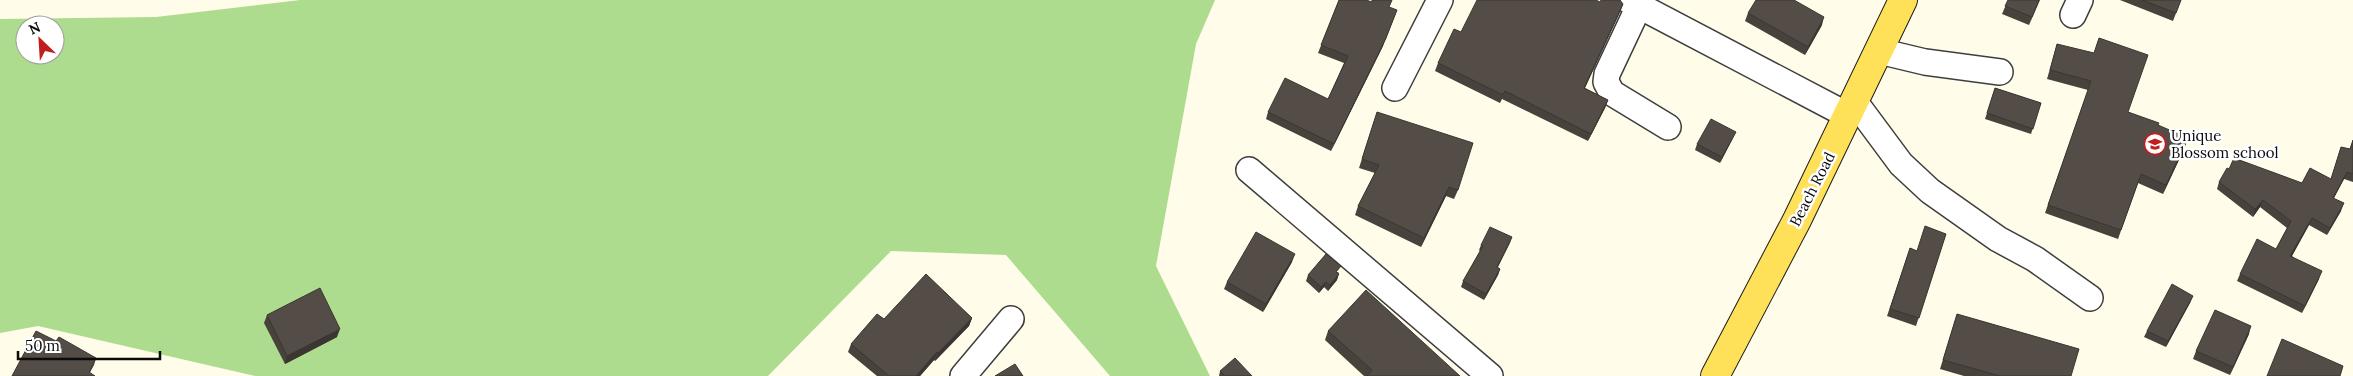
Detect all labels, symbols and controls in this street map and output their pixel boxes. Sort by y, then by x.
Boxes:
north arrow [15,15,65,65]
text: N [26,18,43,39]
place label: Unique Blossom school [2171,126,2279,162]
school or university icon: Unique Blossom school [2143,132,2167,156]
street label: Beach Road [1785,149,1839,229]
scale bar [18,328,160,360]
text: 50 m [25,336,60,355]

